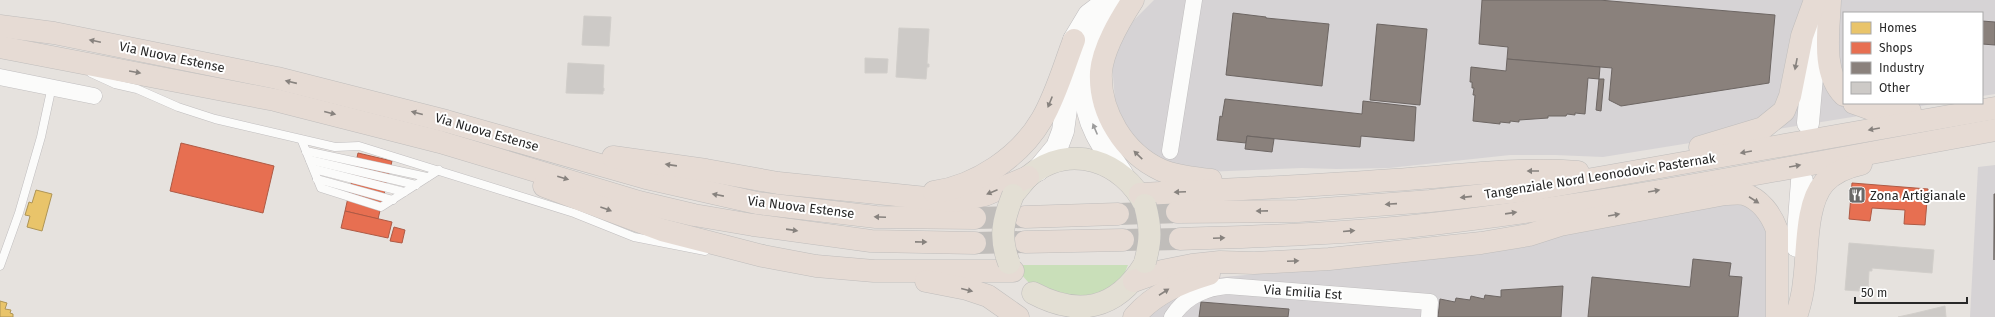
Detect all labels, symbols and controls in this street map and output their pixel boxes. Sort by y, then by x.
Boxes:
legend [1843,12,1983,104]
text: Homes [1879,21,1917,35]
one-way arrow [89,38,102,44]
street label: Via Nuova Estense [118,38,226,76]
text: Shops [1879,41,1913,55]
one-way arrow [1793,58,1799,70]
text: Industry [1879,61,1924,75]
one-way arrow [129,69,141,75]
one-way arrow [285,78,297,84]
text: Other [1879,81,1910,95]
one-way arrow [1047,97,1053,108]
one-way arrow [325,110,337,116]
one-way arrow [411,110,423,116]
street label: Via Nuova Estense [433,110,541,154]
one-way arrow [1092,123,1098,135]
one-way arrow [1868,126,1880,132]
one-way arrow [1740,149,1752,155]
one-way arrow [1133,150,1143,159]
street label: Tangenziale Nord Leonodovic Pasternak [1483,150,1717,202]
one-way arrow [665,162,677,168]
one-way arrow [1789,163,1801,169]
one-way arrow [1526,168,1539,174]
one-way arrow [558,175,570,181]
restaurant icon: Zona Artigianale [1847,185,1867,205]
one-way arrow [1647,188,1660,194]
place label: Zona Artigianale [1870,188,1966,203]
one-way arrow [987,189,998,195]
one-way arrow [1173,189,1186,195]
one-way arrow [712,192,724,198]
street label: Via Nuova Estense [747,193,855,221]
one-way arrow [1459,194,1472,200]
one-way arrow [1748,197,1760,204]
one-way arrow [1385,200,1397,207]
one-way arrow [600,207,612,213]
one-way arrow [1255,208,1268,214]
one-way arrow [1505,210,1517,216]
one-way arrow [1608,212,1620,218]
one-way arrow [874,213,886,220]
one-way arrow [786,227,798,233]
one-way arrow [1343,228,1355,235]
one-way arrow [1213,235,1226,241]
one-way arrow [915,239,928,245]
one-way arrow [1287,257,1299,264]
scale bar [1855,279,1967,305]
street label: Via Emilia Est [1263,282,1343,302]
text: 50 m [1861,286,1887,300]
one-way arrow [962,287,974,293]
one-way arrow [1159,288,1169,296]

